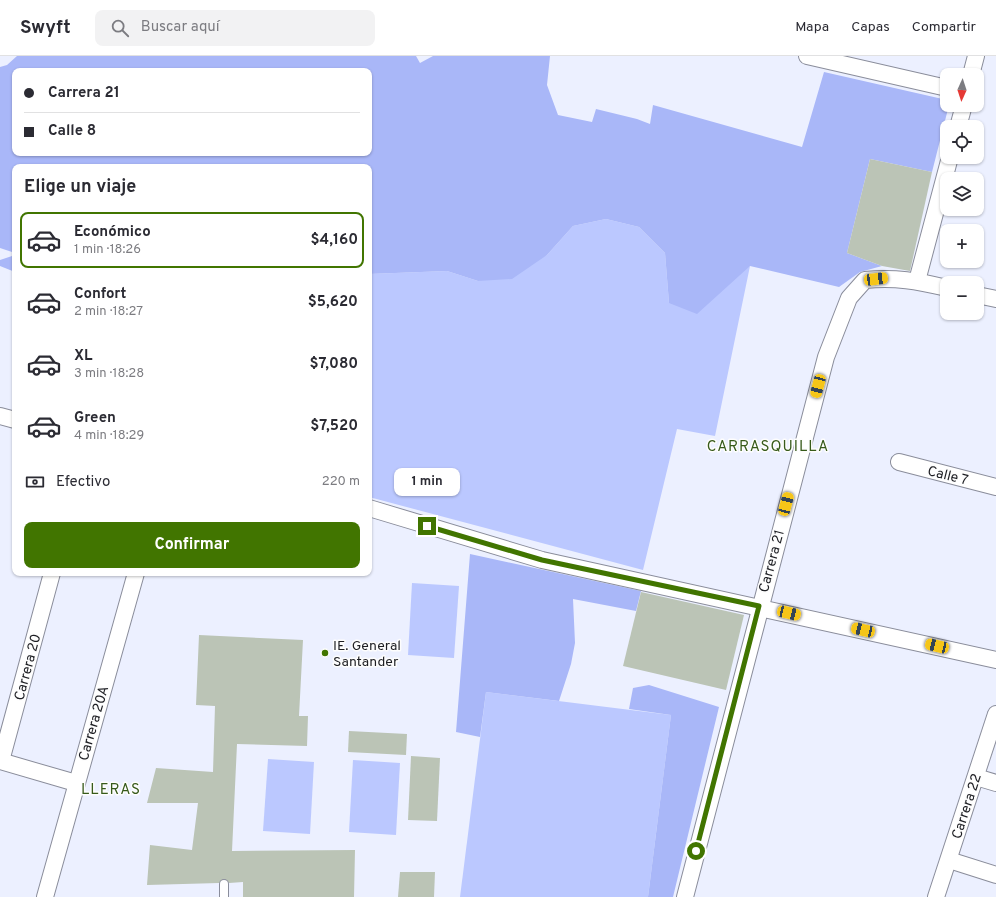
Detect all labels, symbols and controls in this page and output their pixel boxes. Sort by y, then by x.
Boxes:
search box [95,10,375,46]
text: Swyft [20,16,71,40]
icon: search [109,17,131,39]
text: Buscar aquí [141,18,220,37]
text: Mapa [795,19,829,36]
text: Capas [851,19,890,36]
text: Compartir [912,19,976,36]
north arrow [940,68,984,112]
map controls [940,68,984,320]
text: Carrera 21 [48,84,120,103]
button: locate [940,120,984,164]
text: Calle 8 [48,122,96,141]
button: layers [940,172,984,216]
text: Elige un viaje [24,176,136,199]
icon: car [26,222,62,258]
text: Económico [74,223,151,242]
button: + [940,224,984,268]
text: $4,160 [311,231,358,250]
text: 1 min · 18:26 [74,242,141,258]
car [863,272,889,286]
button: − [940,276,984,320]
icon: car [26,284,62,320]
text: Confort [74,285,126,304]
text: $5,620 [308,293,358,312]
text: 2 min · 18:27 [74,304,143,320]
icon: car [26,346,62,382]
text: XL [74,347,92,366]
text: $7,080 [310,355,358,374]
text: 3 min · 18:28 [74,366,144,382]
car [809,373,827,399]
icon: car [26,408,62,444]
text: Green [74,409,116,428]
text: $7,520 [310,417,358,436]
text: 4 min · 18:29 [74,428,144,444]
district label: CARRASQUILLA [707,438,829,457]
street label: Calle 7 [926,463,970,490]
callout: 1 min [394,468,460,496]
icon: cash [24,471,46,493]
text: Efectivo [56,473,110,492]
text: 220 m [322,474,360,490]
text: 1 min [411,474,443,490]
car [777,491,795,517]
route end [418,517,436,535]
button: Confirmar [24,522,360,568]
street label: Carrera 21 [756,528,789,595]
car [776,604,802,622]
car [850,621,876,639]
street label: Carrera 20 [11,632,45,702]
car [924,637,950,655]
place label: IE. General Santander [333,638,401,671]
marker: IE. General Santander [320,648,330,658]
street label: Carrera 20A [76,684,113,763]
street label: Carrera 22 [949,772,986,841]
district label: LLERAS [81,781,141,800]
route start [687,842,705,860]

